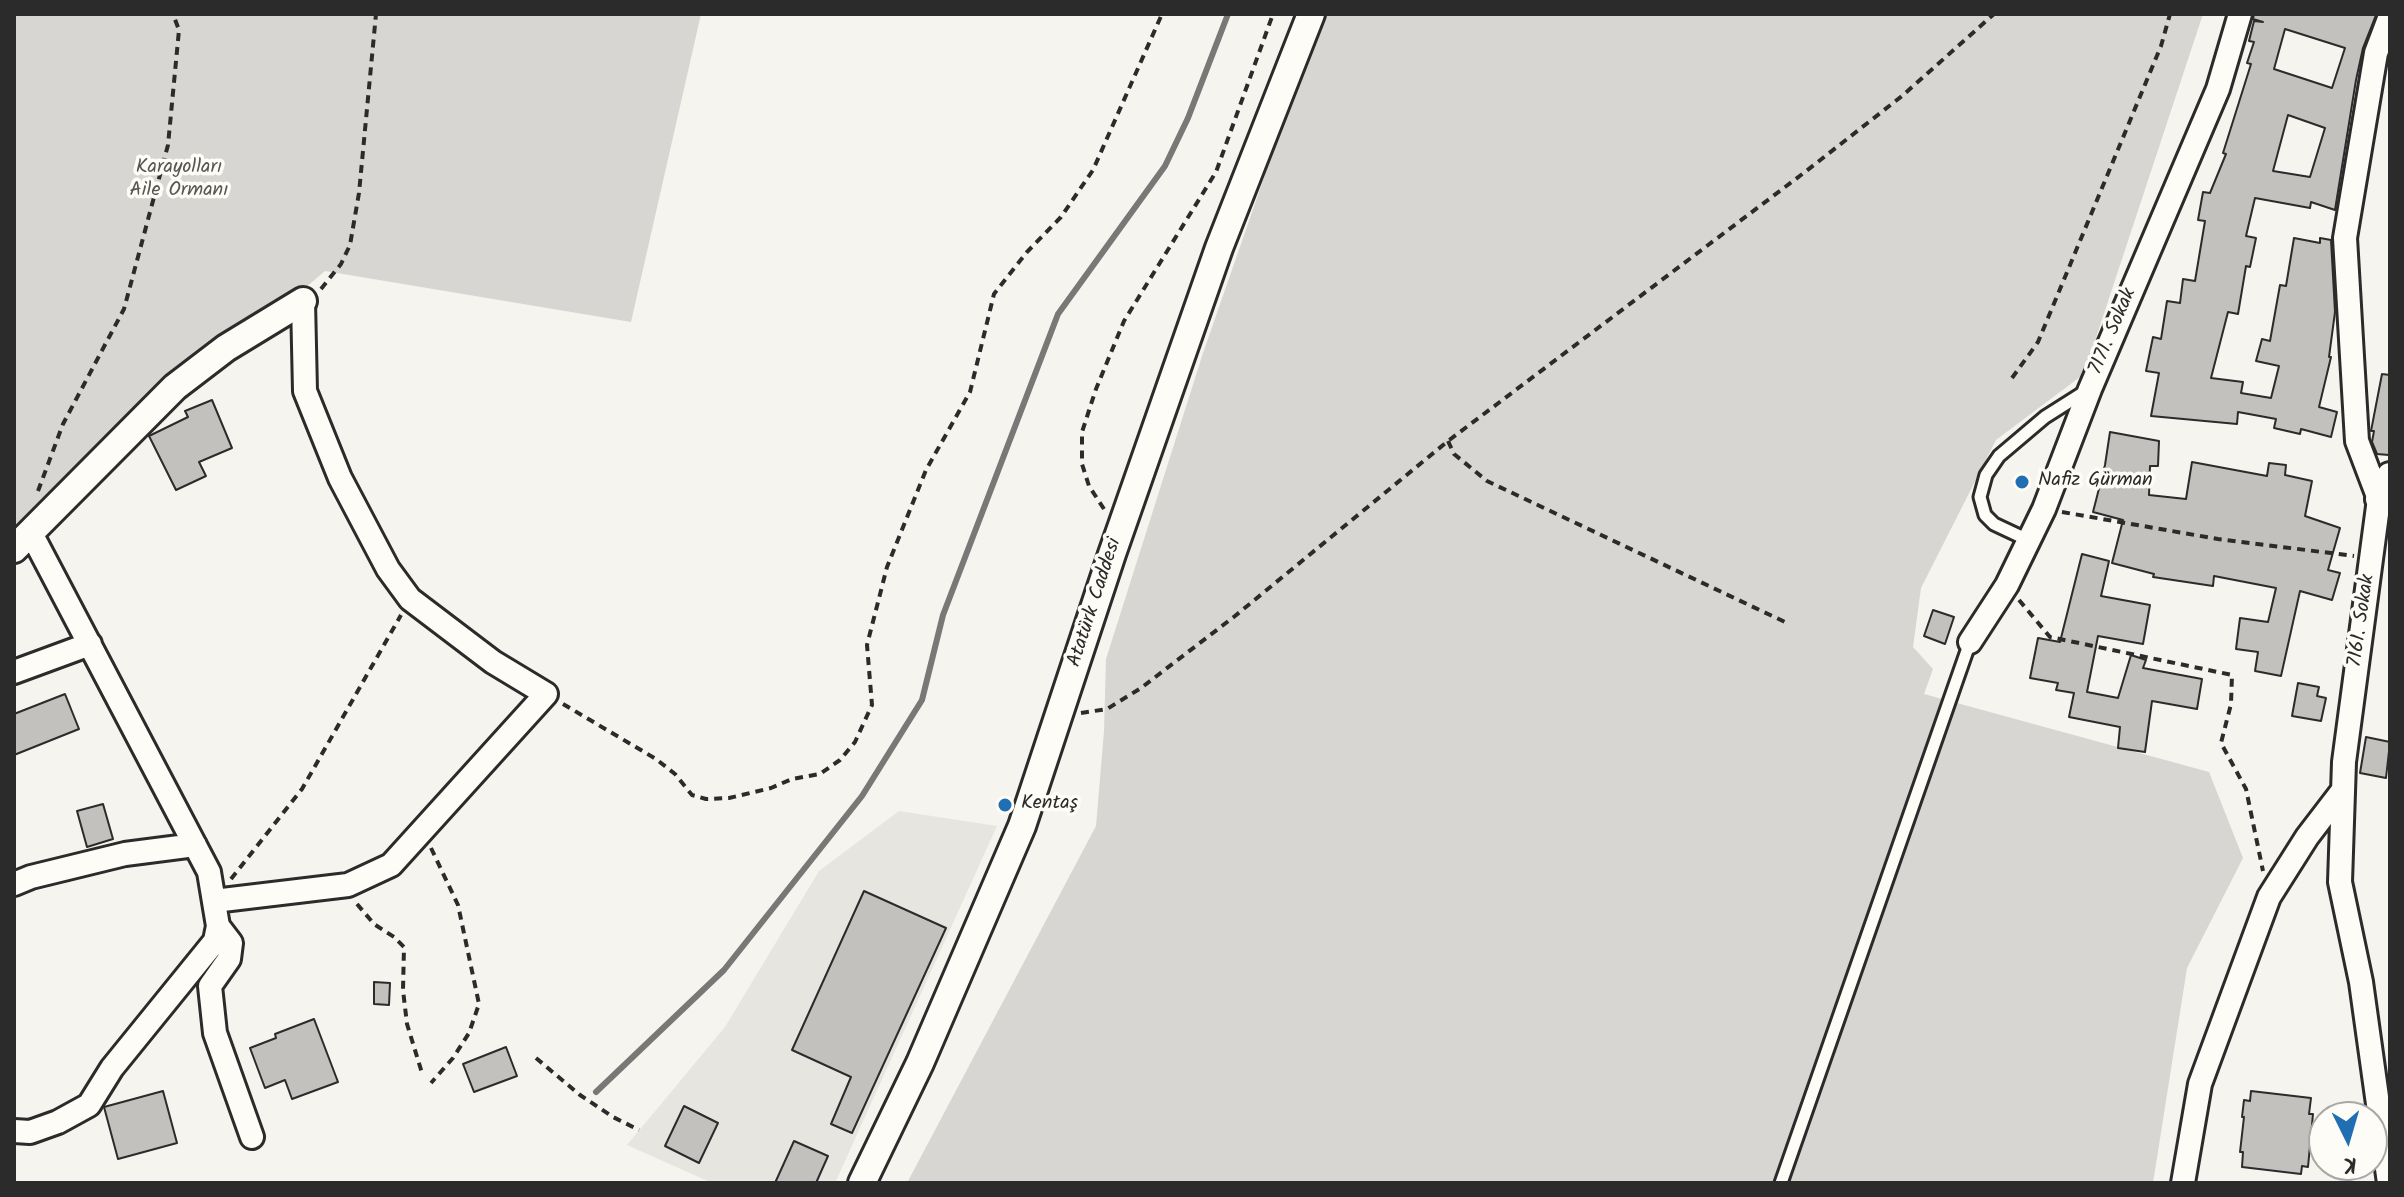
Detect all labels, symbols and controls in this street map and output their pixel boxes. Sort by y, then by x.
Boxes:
park label: Karayolları Aile Ormanı [130,157,228,204]
street label: 7171. Sokak [2085,285,2143,379]
place label: Nafiz Gürman [2038,470,2153,494]
marker: Nafiz Gürman [2013,473,2031,491]
street label: Atatürk Caddesi [1064,535,1128,671]
street label: 7161. Sokak [2345,573,2381,669]
place label: Kentaş [1021,793,1078,817]
marker: Kentaş [996,796,1014,814]
north arrow [2308,1101,2388,1181]
text: K [2342,1145,2358,1181]

